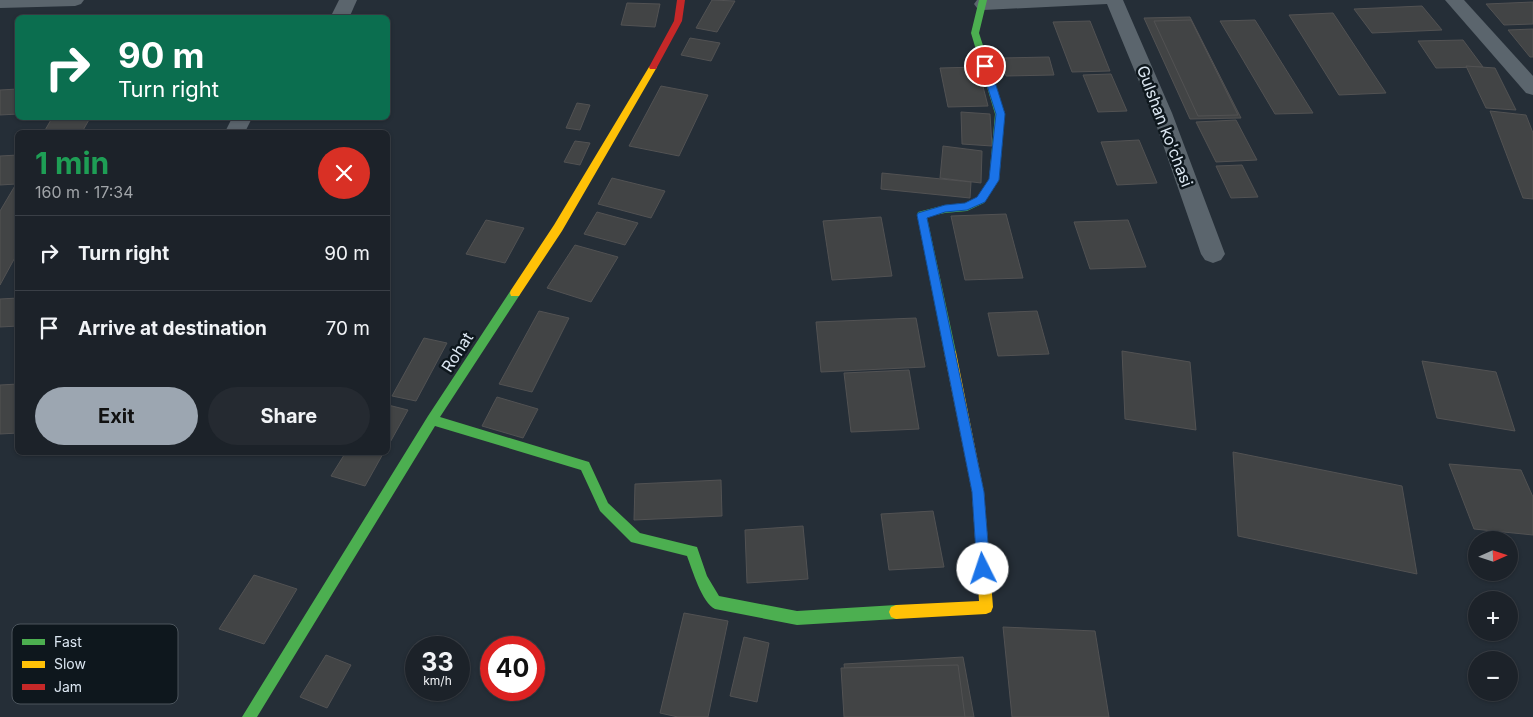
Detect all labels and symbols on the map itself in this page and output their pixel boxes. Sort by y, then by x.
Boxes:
pin [964,45,1006,87]
street label: Gulshan ko'chasi [1133,62,1197,190]
street label: Rohat [437,328,477,376]
north arrow [1468,531,1518,581]
position arrow [956,542,1008,594]
legend [12,624,178,704]
text: Fast [54,633,82,650]
speed limit sign: 40 [480,636,545,701]
text: Slow [54,655,86,672]
text: Jam [54,678,82,695]

